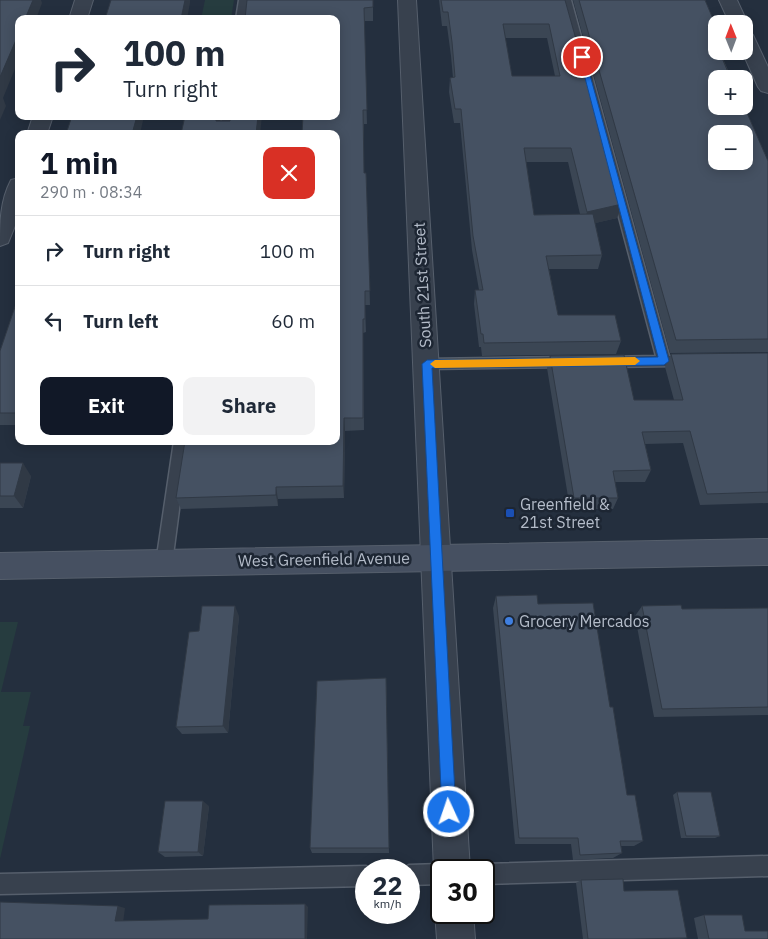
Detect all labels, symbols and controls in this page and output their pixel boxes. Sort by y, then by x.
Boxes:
north arrow [708,15,752,60]
map controls [708,15,753,170]
text: 100 m [123,30,226,76]
icon: right [40,35,105,100]
pin [561,36,603,78]
icon: arrive [568,43,596,71]
button: + [708,70,753,115]
text: Turn right [123,74,218,103]
button: − [708,125,753,170]
text: 1 min [40,143,118,182]
button: close [263,147,315,199]
text: 290 m · 08:34 [40,182,142,202]
street label: South 21st Street [409,222,435,348]
icon: right [40,237,68,265]
text: Turn right [83,239,170,263]
text: 100 m [260,239,315,263]
icon: left [40,307,68,335]
text: Turn left [83,309,159,333]
text: 60 m [271,309,315,333]
button: Exit [40,377,173,435]
button: Share [183,377,315,435]
place label: Greenfield & 21st Street [520,494,610,532]
marker: Greenfield & 21st Street [504,507,516,519]
street label: West Greenfield Avenue [238,547,410,571]
place label: Grocery Mercados [519,611,650,631]
marker: Grocery Mercados [503,615,515,627]
position arrow [422,785,474,837]
speed limit sign: 30 [430,859,495,924]
text: 22 [372,869,403,902]
text: km/h [373,896,402,911]

